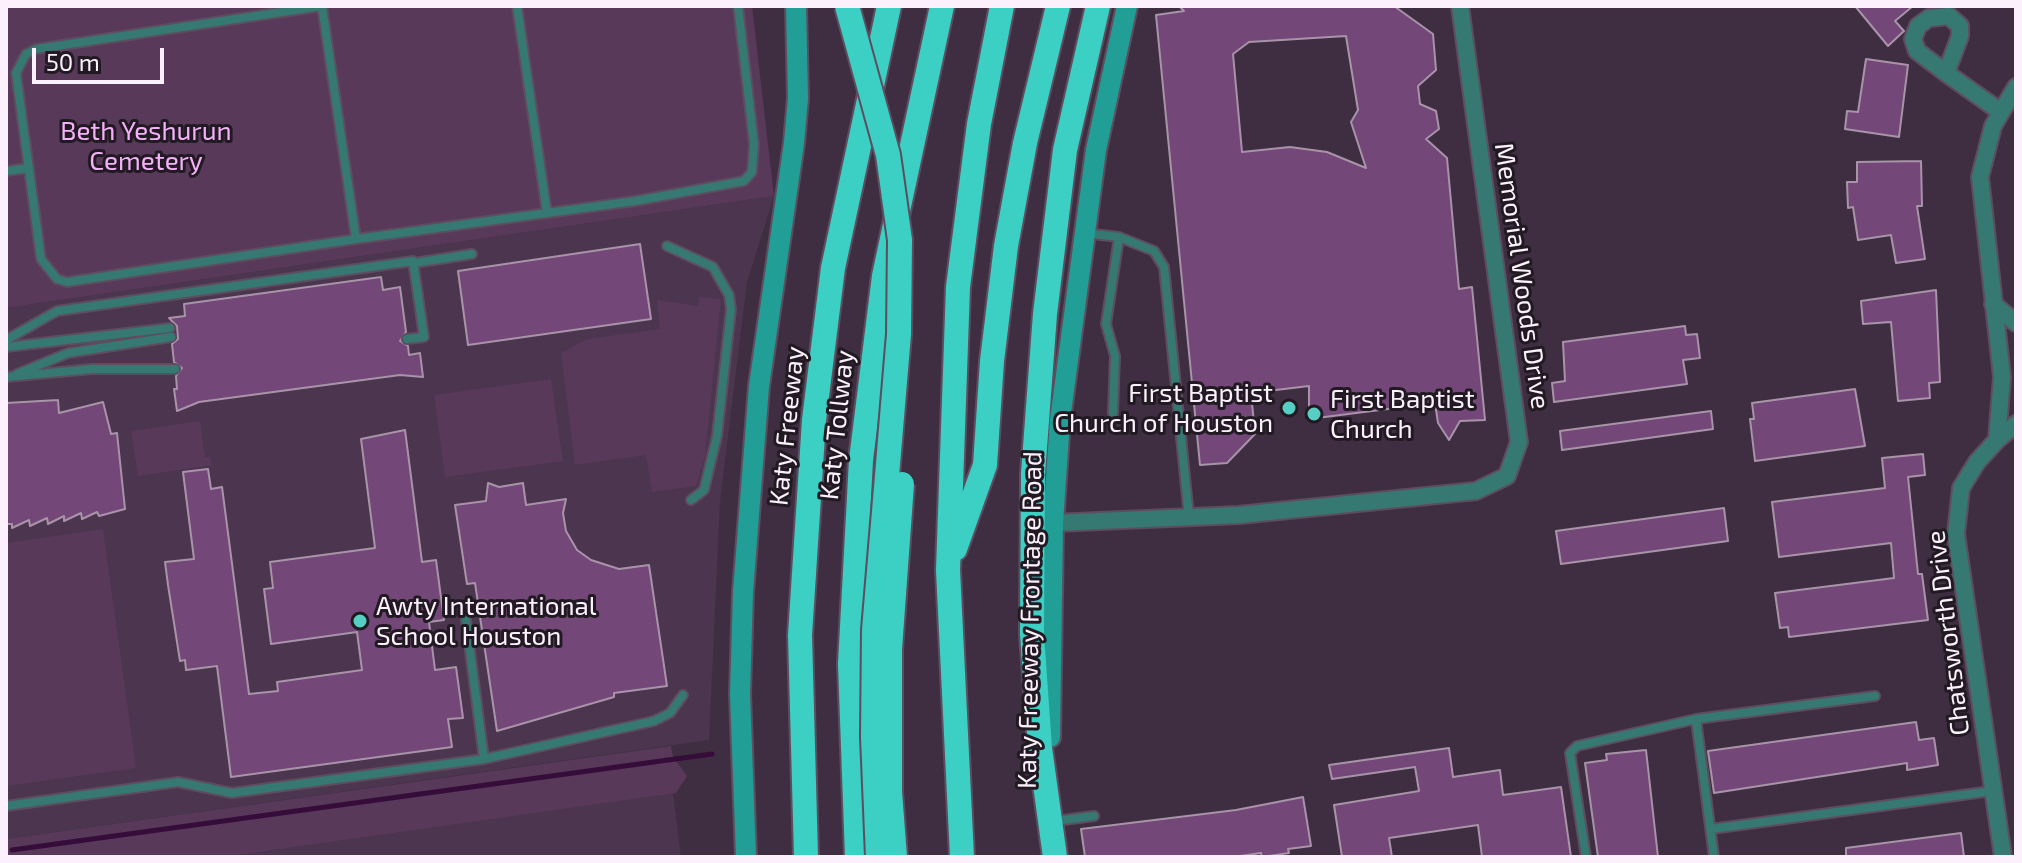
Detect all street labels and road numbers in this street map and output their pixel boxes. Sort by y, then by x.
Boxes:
street label: Memorial Woods Drive [1488,141,1556,411]
street label: Katy Freeway [763,345,811,507]
street label: Katy Tollway [814,349,860,501]
street label: Katy Freeway Frontage Road [1011,451,1049,789]
street label: Chatsworth Drive [1920,529,1976,737]

